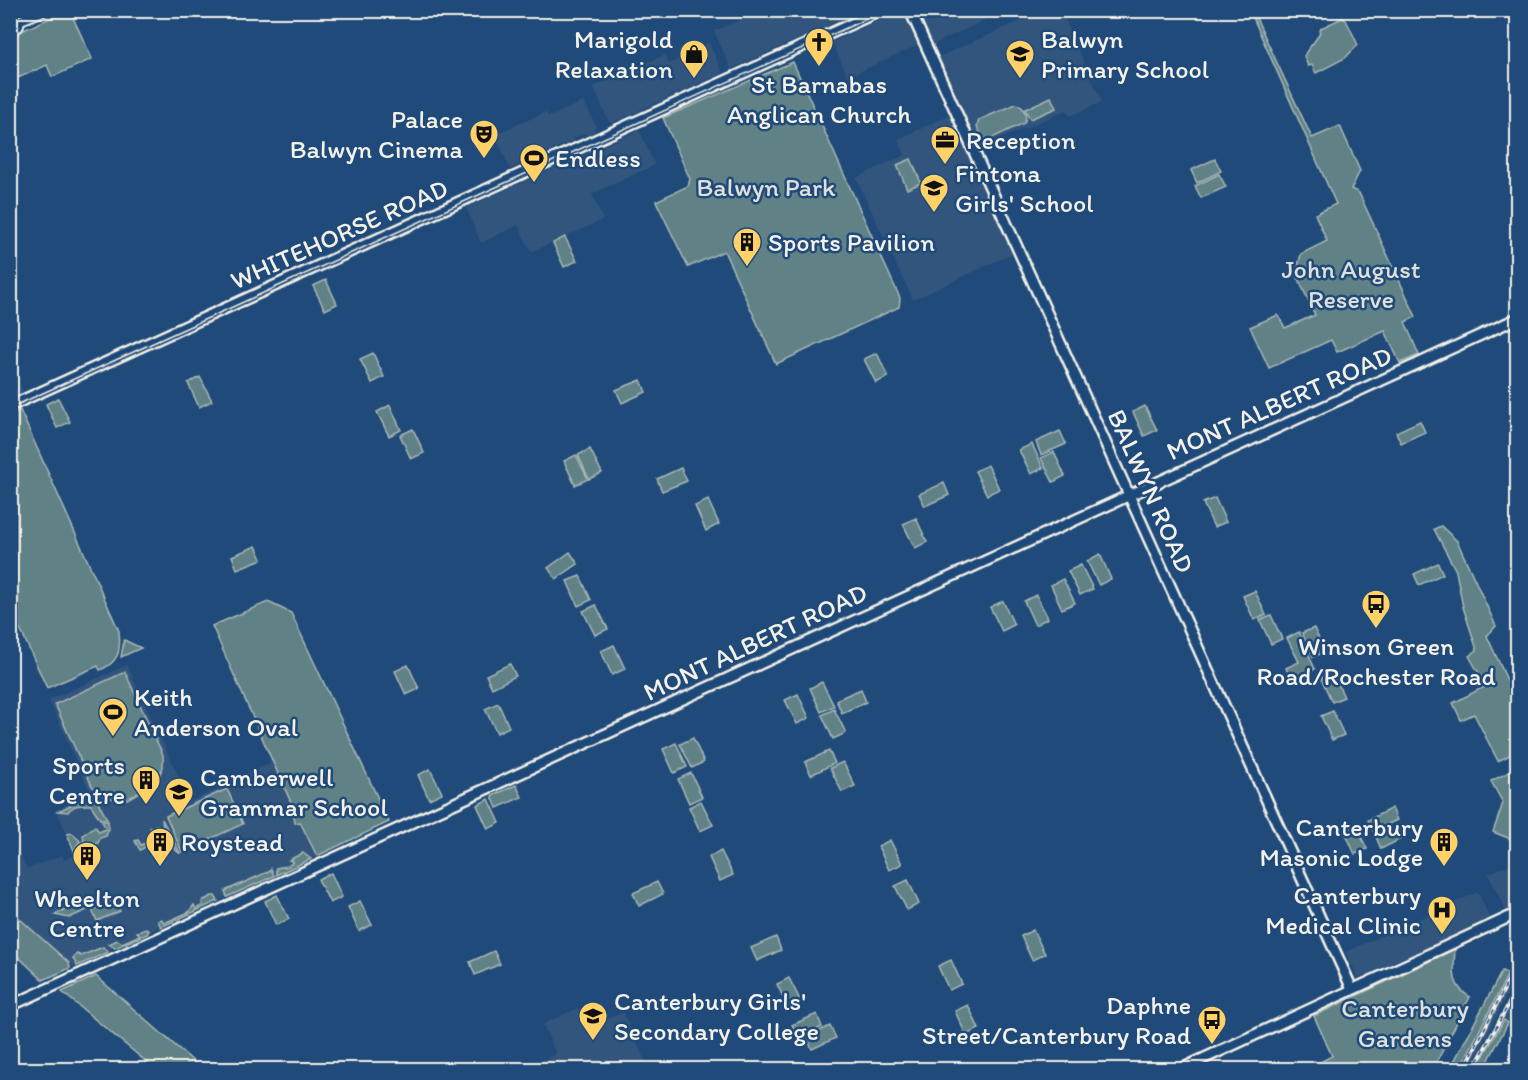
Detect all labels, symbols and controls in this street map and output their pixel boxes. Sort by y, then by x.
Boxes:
place label: Marigold Relaxation [555,23,674,85]
place label: Balwyn Primary School [1041,23,1209,85]
church icon: St Barnabas Anglican Church [803,26,835,68]
shop icon: Marigold Relaxation [678,38,710,80]
school or university icon: Balwyn Primary School [1004,38,1036,80]
place label: St Barnabas Anglican Church [727,68,911,130]
place label: Palace Balwyn Cinema [290,103,463,165]
theatre icon: Palace Balwyn Cinema [468,118,500,160]
office icon: Reception [929,124,961,166]
place label: Reception [966,124,1076,156]
sports icon: Endless [518,142,550,184]
place label: Endless [555,142,641,174]
place label: Fintona Girls' School [955,157,1094,219]
park label: Balwyn Park [696,171,836,203]
street label: WHITEHORSE ROAD [225,172,453,296]
school or university icon: Fintona Girls' School [918,172,950,214]
building icon: Sports Pavilion [731,226,763,268]
place label: Sports Pavilion [768,226,935,258]
park label: John August Reserve [1281,253,1421,315]
street label: MONT ALBERT ROAD [1161,339,1397,467]
street label: BALWYN ROAD [1101,404,1201,578]
street label: MONT ALBERT ROAD [638,576,872,708]
bus stop icon: Winson Green Road/Rochester Road [1360,588,1392,630]
place label: Winson Green Road/Rochester Road [1256,630,1496,692]
place label: Keith Anderson Oval [134,681,298,743]
sports icon: Keith Anderson Oval [97,696,129,738]
place label: Sports Centre [49,749,125,811]
place label: Camberwell Grammar School [200,761,388,823]
building icon: Sports Centre [130,764,162,806]
school or university icon: Camberwell Grammar School [163,776,195,818]
place label: Canterbury Masonic Lodge [1259,811,1423,873]
building icon: Roystead [144,826,176,868]
place label: Roystead [181,826,284,858]
building icon: Canterbury Masonic Lodge [1428,826,1460,868]
building icon: Wheelton Centre [71,840,103,882]
place label: Canterbury Medical Clinic [1265,879,1421,941]
place label: Wheelton Centre [34,882,140,944]
hospital icon: Canterbury Medical Clinic [1426,894,1458,936]
place label: Canterbury Girls' Secondary College [614,985,819,1047]
place label: Daphne Street/Canterbury Road [922,989,1192,1051]
park label: Canterbury Gardens [1341,992,1469,1054]
school or university icon: Canterbury Girls' Secondary College [577,1000,609,1042]
bus stop icon: Daphne Street/Canterbury Road [1196,1004,1228,1046]

